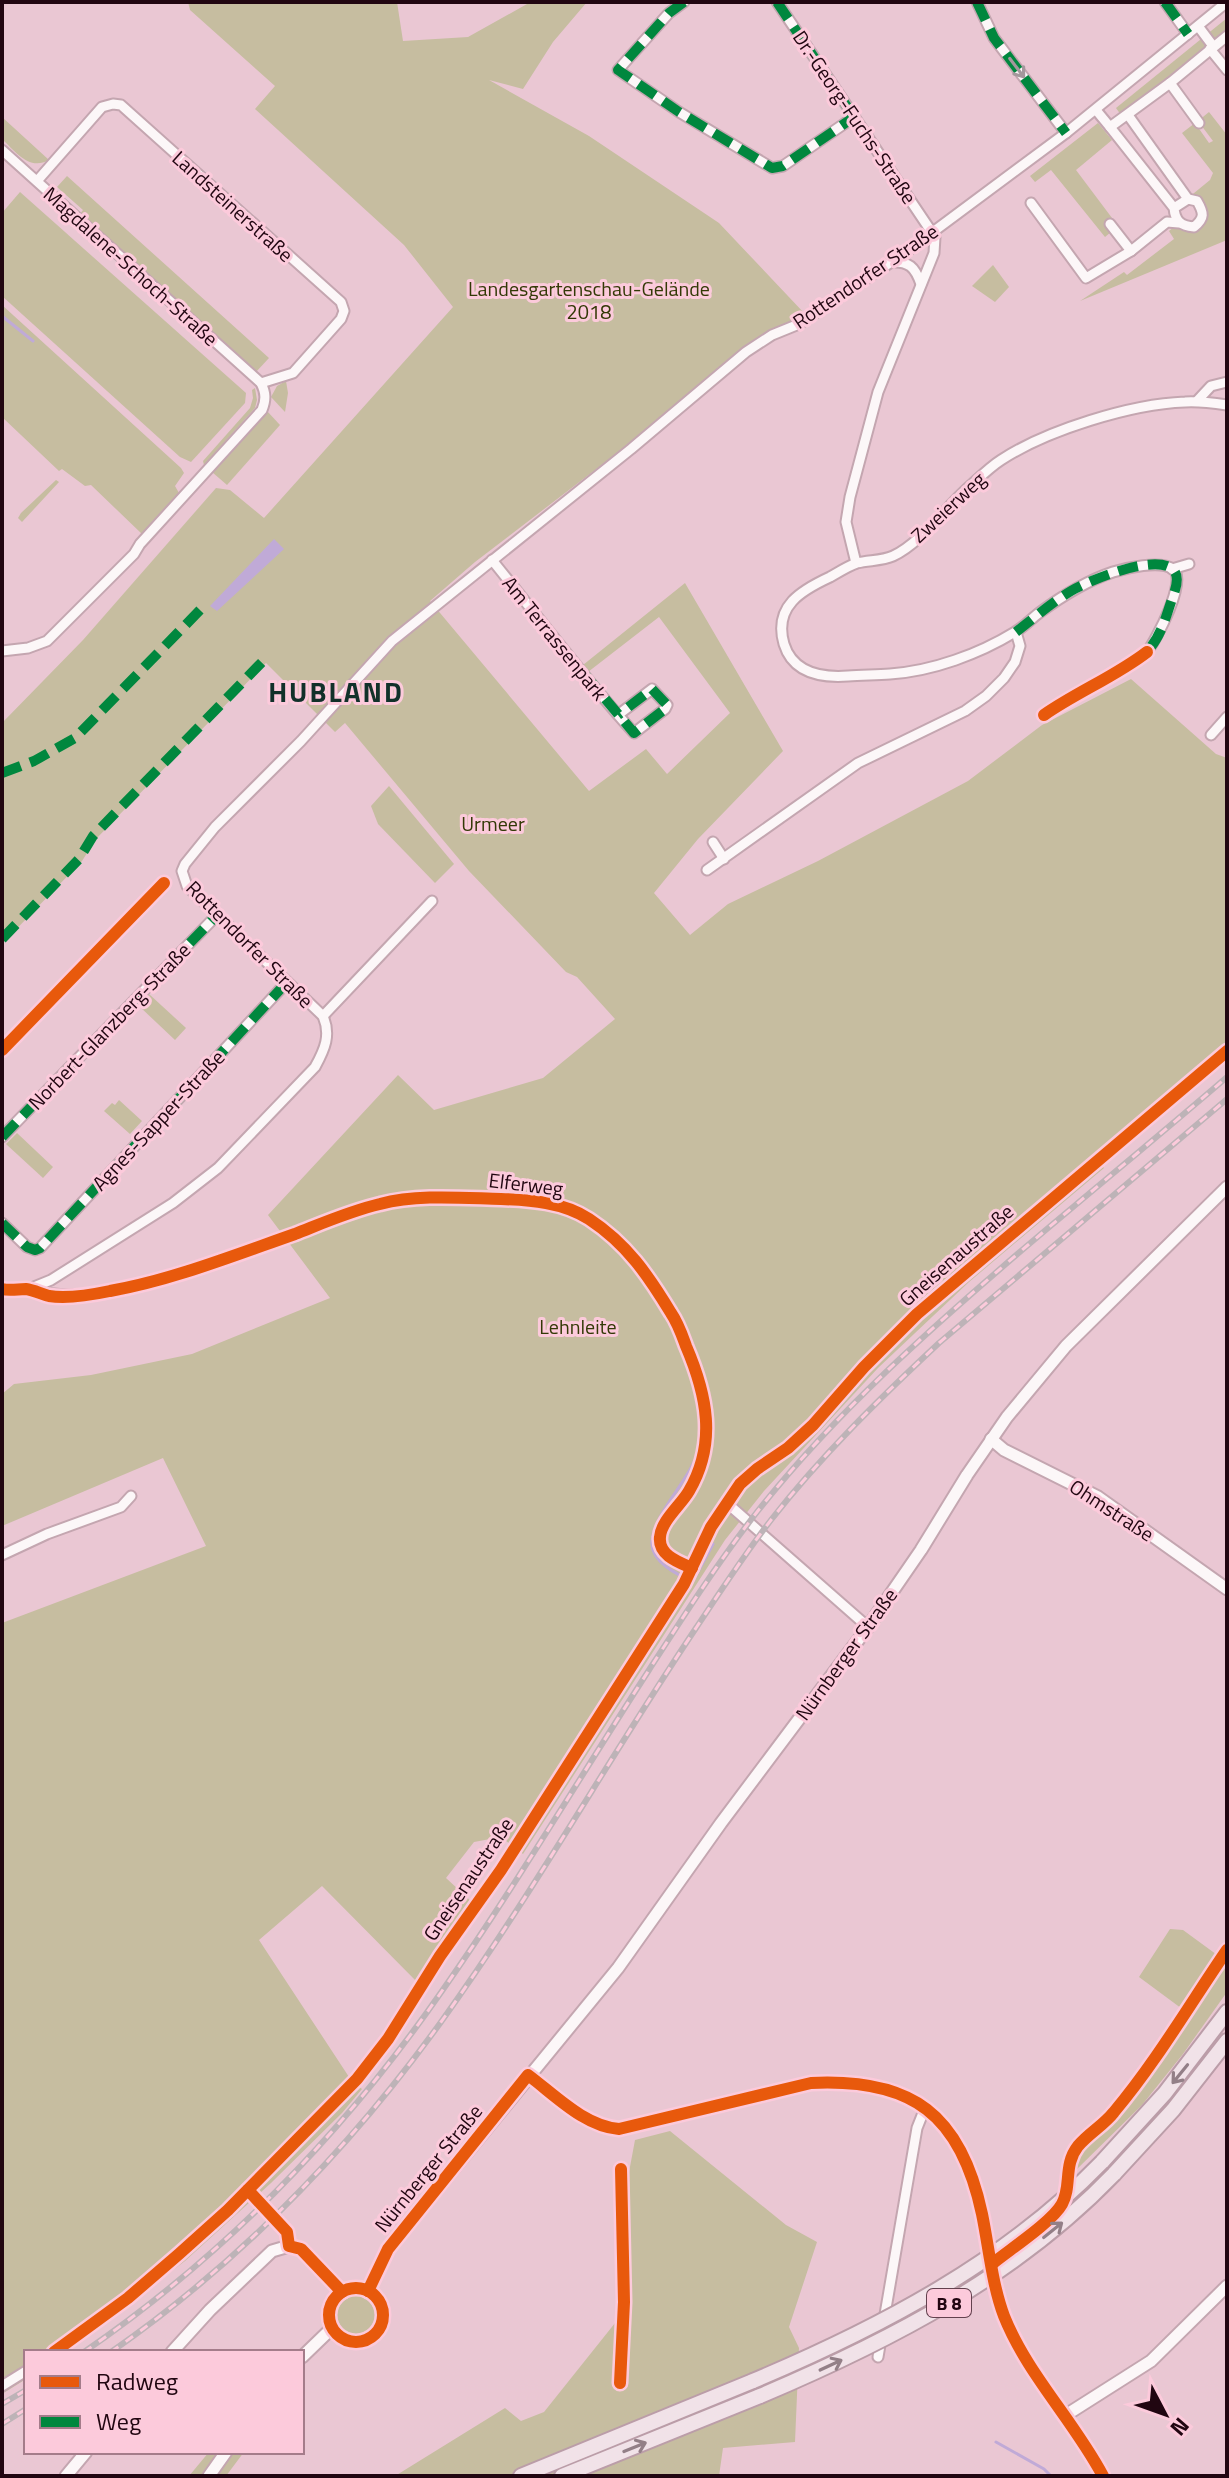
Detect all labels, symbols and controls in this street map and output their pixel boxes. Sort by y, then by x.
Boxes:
street label: Dr.-Georg-Fuchs-Straße [785,24,925,210]
one-way arrow [1009,57,1026,79]
street label: Landsteinerstraße [165,143,301,269]
street label: Magdalene-Schoch-Straße [37,179,225,353]
street label: Rottendorfer Straße [786,216,944,336]
park label: Landesgartenschau-Gelände 2018 [468,273,710,327]
street label: Zweierweg [904,464,992,550]
street label: Am Terrassenpark [495,569,615,707]
district label: HUBLAND [268,670,404,713]
park label: Urmeer [461,808,525,839]
street label: Rottendorfer Straße [179,873,321,1015]
street label: Norbert-Glanzberg-Straße [21,935,197,1117]
street label: Agnes-Sapper-Straße [84,1043,232,1197]
street label: Elferweg [487,1164,565,1204]
street label: Gneisenaustraße [892,1196,1020,1314]
park label: Lehnleite [539,1311,617,1342]
street label: Ohmstraße [1064,1471,1160,1549]
street label: Nürnberger Straße [787,1581,905,1727]
street label: Gneisenaustraße [415,1811,521,1947]
one-way arrow [1171,2063,1189,2084]
street label: Nürnberger Straße [367,2097,489,2239]
one-way arrow [1042,2221,1063,2239]
road number: B 8 [927,2289,971,2317]
legend [24,2350,304,2454]
one-way arrow [819,2356,843,2371]
text: Radweg [96,2363,178,2399]
north arrow [1125,2374,1205,2454]
text: Weg [96,2403,141,2439]
text: N [1162,2410,1198,2444]
one-way arrow [622,2439,647,2454]

